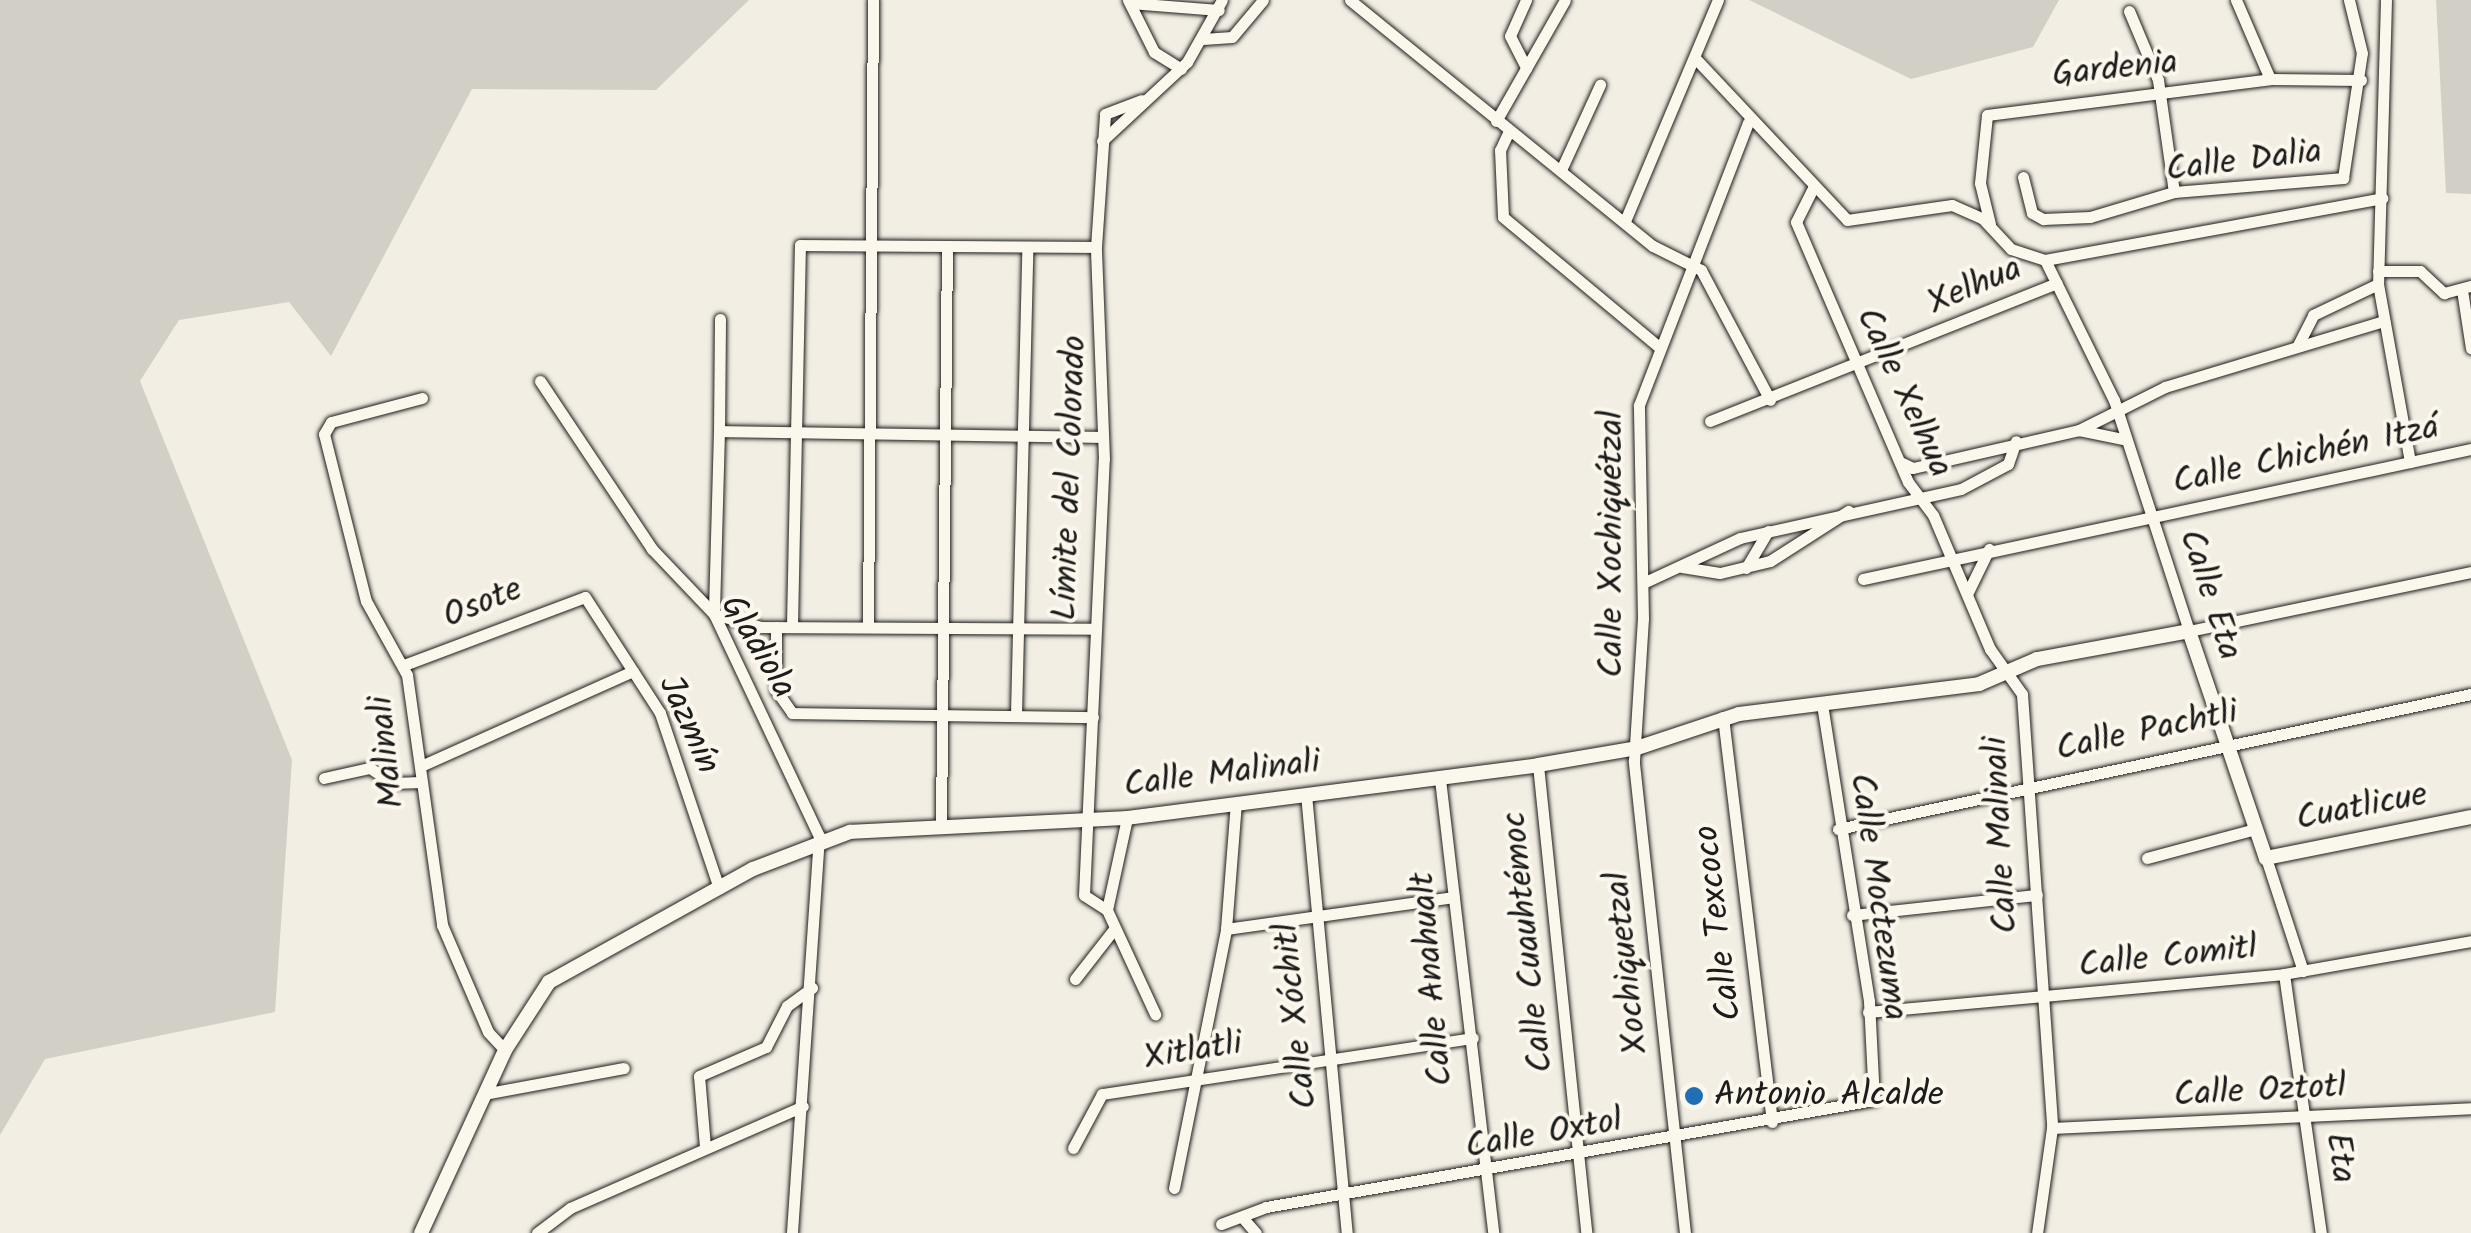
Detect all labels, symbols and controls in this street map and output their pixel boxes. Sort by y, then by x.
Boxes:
street label: Gardenia [2050,43,2180,97]
street label: Calle Dalia [2164,132,2324,192]
street label: Xelhua [1922,248,2028,326]
street label: Calle Xelhua [1845,301,1961,485]
street label: Límite del Colorado [1045,335,1097,621]
street label: Calle Chichén Itzá [2169,407,2443,505]
street label: Calle Xochiquétzal [1592,410,1634,678]
street label: Calle Eta [2168,524,2250,666]
street label: Osote [437,569,529,639]
street label: Gladiola [710,588,804,706]
street label: Jazmín [648,669,728,781]
street label: Calle Pachtli [2052,692,2242,772]
street label: Malinali [361,694,415,810]
street label: Calle Malinali [1976,735,2028,935]
street label: Calle Malinali [1122,742,1322,808]
street label: Calle Moctezuma [1839,771,1915,1023]
street label: Cuatlicue [2293,775,2431,841]
street label: Calle Cuauhtémoc [1494,809,1564,1075]
street label: Calle Texcoco [1686,823,1752,1023]
street label: Calle Anahualt [1403,870,1463,1088]
street label: Xochiquetzal [1598,870,1658,1056]
street label: Calle Xóchitl [1266,921,1328,1111]
street label: Calle Comitl [2077,928,2259,988]
street label: Xitlatli [1141,1024,1245,1080]
street label: Calle Oztotl [2173,1067,2347,1117]
place label: Antonio Alcalde [1714,1075,1944,1117]
marker: Antonio Alcalde [1683,1085,1705,1107]
street label: Calle Oxtol [1462,1101,1626,1169]
street label: Eta [2315,1130,2363,1186]

